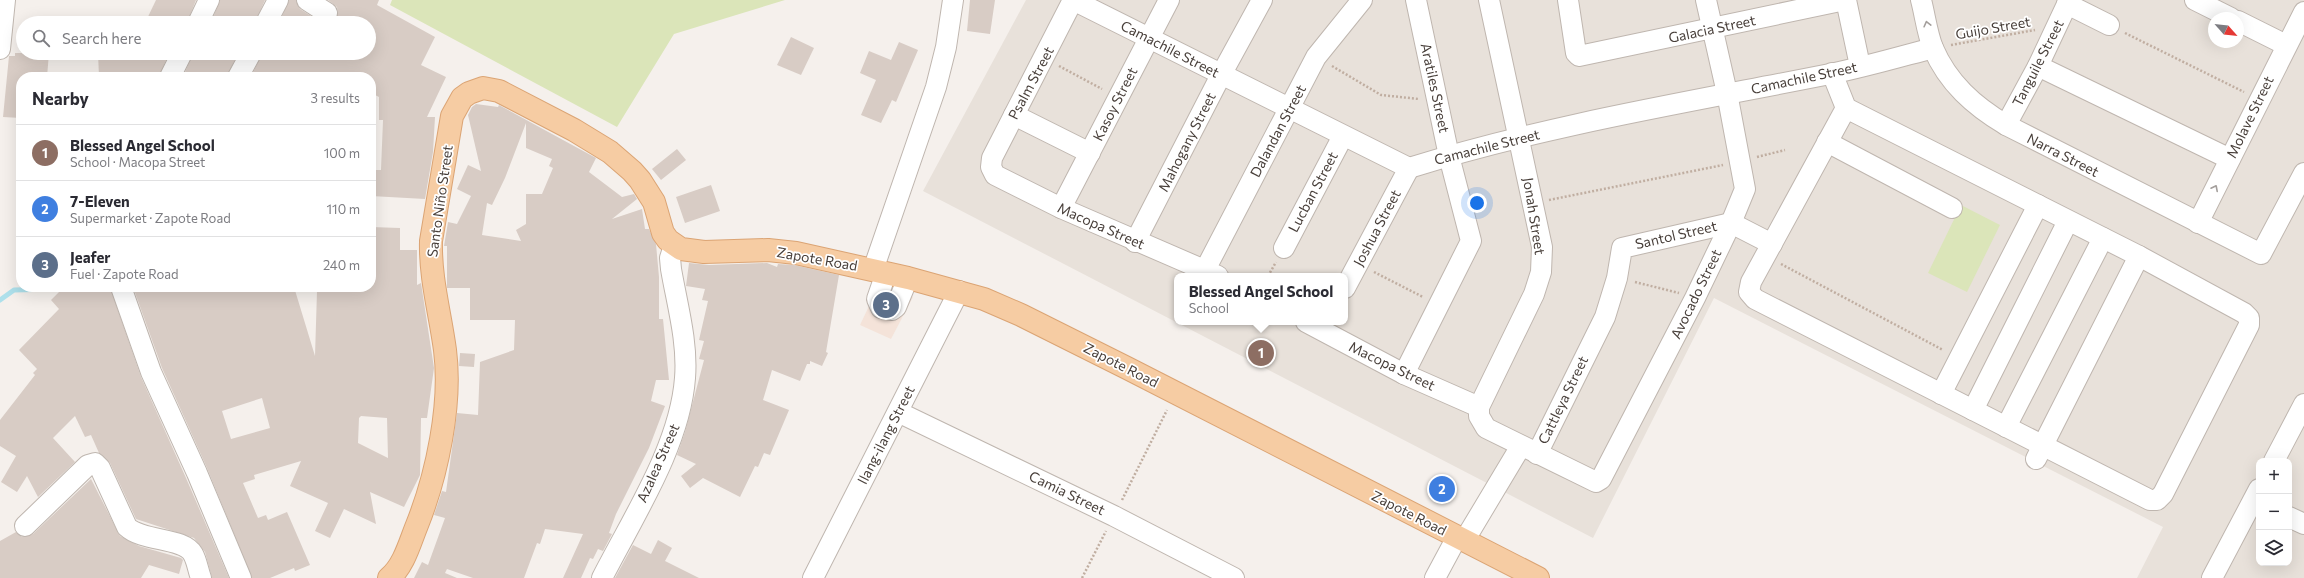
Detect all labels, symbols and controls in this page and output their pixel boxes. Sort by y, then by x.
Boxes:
street label: Galacia Street [1667,11,1757,46]
north arrow [2208,12,2244,48]
street label: Guijo Street [1954,13,2032,42]
search box [16,16,376,60]
street label: Camachile Street [1118,16,1223,81]
street label: Tanguile Street [2008,16,2067,109]
one-way arrow [1923,21,1932,28]
icon: search [30,27,52,49]
text: Search here [62,29,141,47]
street label: Aratiles Street [1418,41,1453,135]
street label: Psalm Street [1004,43,1057,122]
street label: Camachile Street [1749,58,1859,97]
street label: Kasoy Street [1089,64,1141,144]
street label: Molave Street [2222,73,2277,161]
street label: Dalandan Street [1246,81,1309,180]
text: Nearby [32,88,89,109]
street label: Mahogany Street [1154,89,1219,194]
text: 3 results [311,90,360,106]
street label: Camachile Street [1432,125,1542,168]
street label: Narra Street [2024,129,2102,180]
text: Blessed Angel School [70,136,215,154]
street label: Santo Niño Street [423,144,456,258]
text: 1 [42,145,48,161]
text: 100 m [324,145,360,161]
street label: Lucban Street [1284,148,1341,235]
text: School · Macopa Street [70,154,205,170]
street label: Jonah Street [1520,176,1549,256]
one-way arrow [2210,185,2218,193]
street label: Joshua Street [1349,186,1404,269]
text: 7-Eleven [70,192,130,210]
your location [1467,193,1487,213]
street label: Macopa Street [1055,199,1148,252]
text: 2 [41,201,49,217]
text: 110 m [327,201,360,217]
text: Supermarket · Zapote Road [70,210,231,226]
street label: Santol Street [1633,217,1719,252]
street label: Zapote Road [775,243,859,274]
street label: Avocado Street [1667,246,1725,341]
text: Jeafer [70,248,111,266]
text: 3 [41,257,49,273]
text: 240 m [323,257,360,273]
text: Fuel · Zapote Road [70,266,179,282]
popup [1174,273,1348,325]
text: Blessed Angel School [1189,282,1333,300]
pin: 3 [873,290,899,320]
text: School [1189,300,1229,316]
street label: Macopa Street [1346,337,1438,394]
street label: Zapote Road [1081,338,1161,391]
pin: 1 [1248,338,1274,368]
street label: Cattleya Street [1534,353,1591,447]
street label: Ilang-ilang Street [853,382,918,487]
street label: Azalea Street [633,421,683,505]
map controls [2256,458,2292,566]
button: + [2256,458,2292,494]
street label: Camia Street [1027,467,1108,518]
pin: 2 [1429,474,1455,504]
street label: Zapote Road [1369,486,1449,539]
button: − [2256,494,2292,530]
button: layers [2256,530,2292,566]

